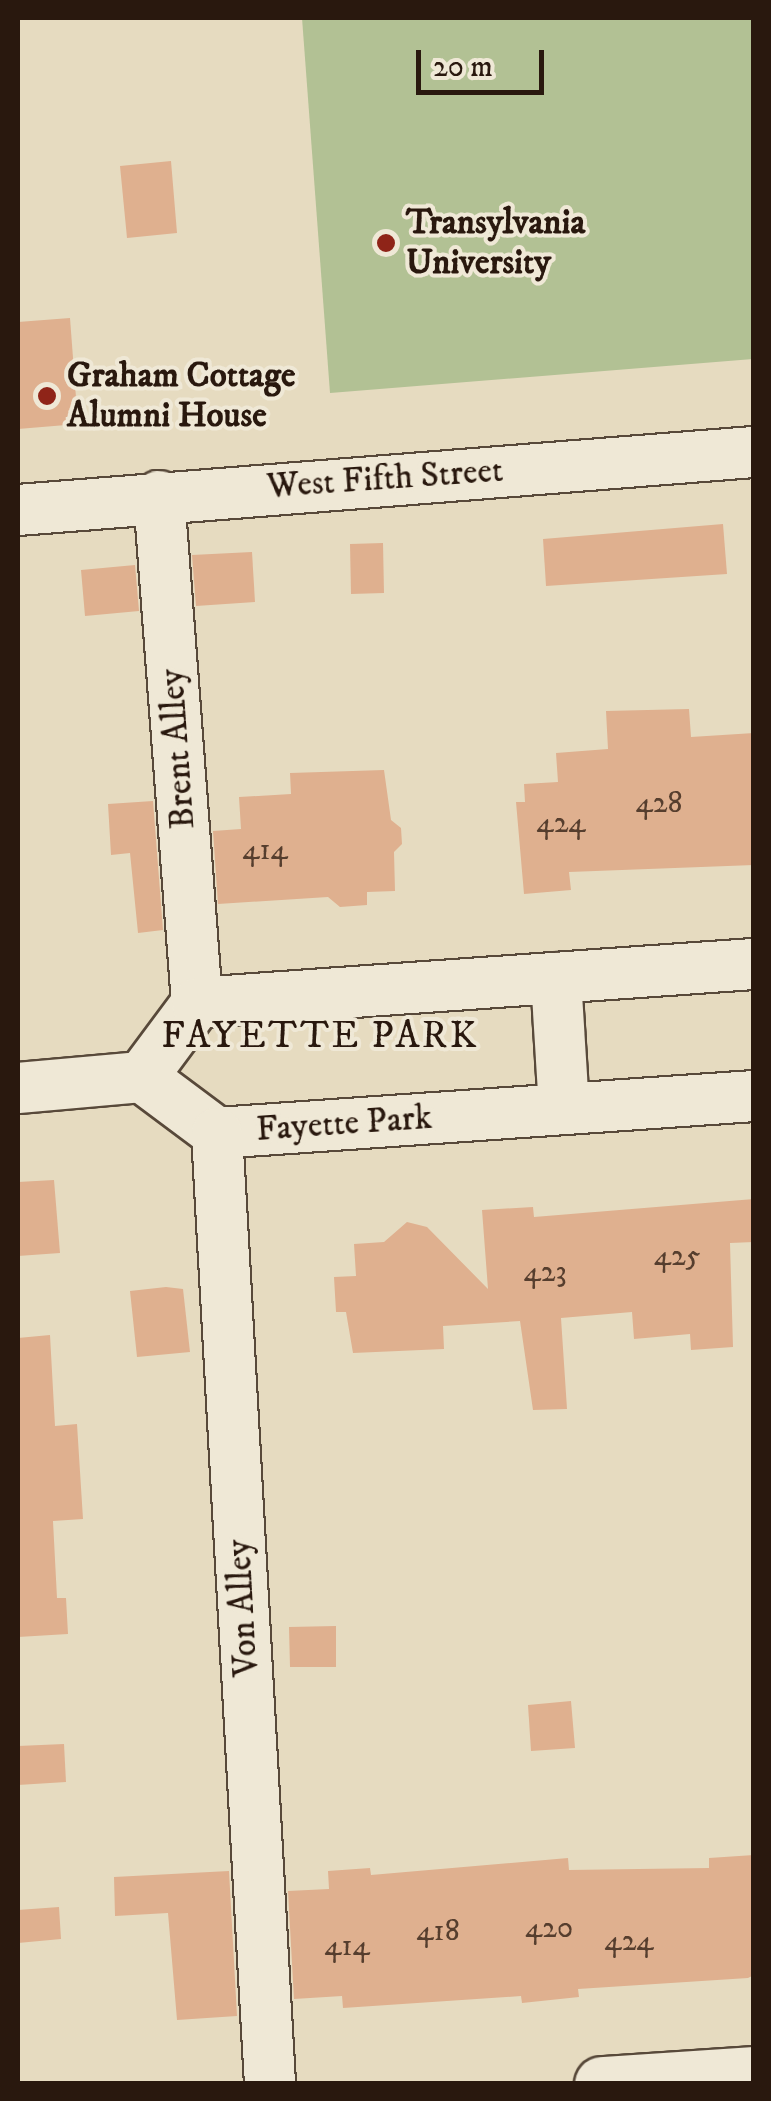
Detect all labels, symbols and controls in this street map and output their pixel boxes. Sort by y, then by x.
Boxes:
scale bar [421,30,548,92]
text: 20 m [433,49,493,86]
place label: Transylvania University [406,202,585,284]
marker: Transylvania University [375,232,397,254]
place label: Graham Cottage Alumni House [67,355,296,437]
marker: Graham Cottage Alumni House [36,385,58,407]
street label: West Fifth Street [265,450,505,508]
street label: Brent Alley [151,667,205,831]
house number: 428 [635,786,683,822]
house number: 424 [536,806,586,842]
house number: 414 [242,833,288,869]
district label: FAYETTE PARK [161,1014,479,1060]
street label: Fayette Park [255,1097,433,1151]
house number: 425 [654,1239,700,1275]
house number: 423 [523,1255,567,1291]
street label: Von Alley [218,1538,268,1678]
house number: 420 [525,1911,573,1947]
house number: 418 [416,1914,460,1950]
house number: 424 [604,1924,654,1960]
house number: 414 [324,1929,370,1965]

